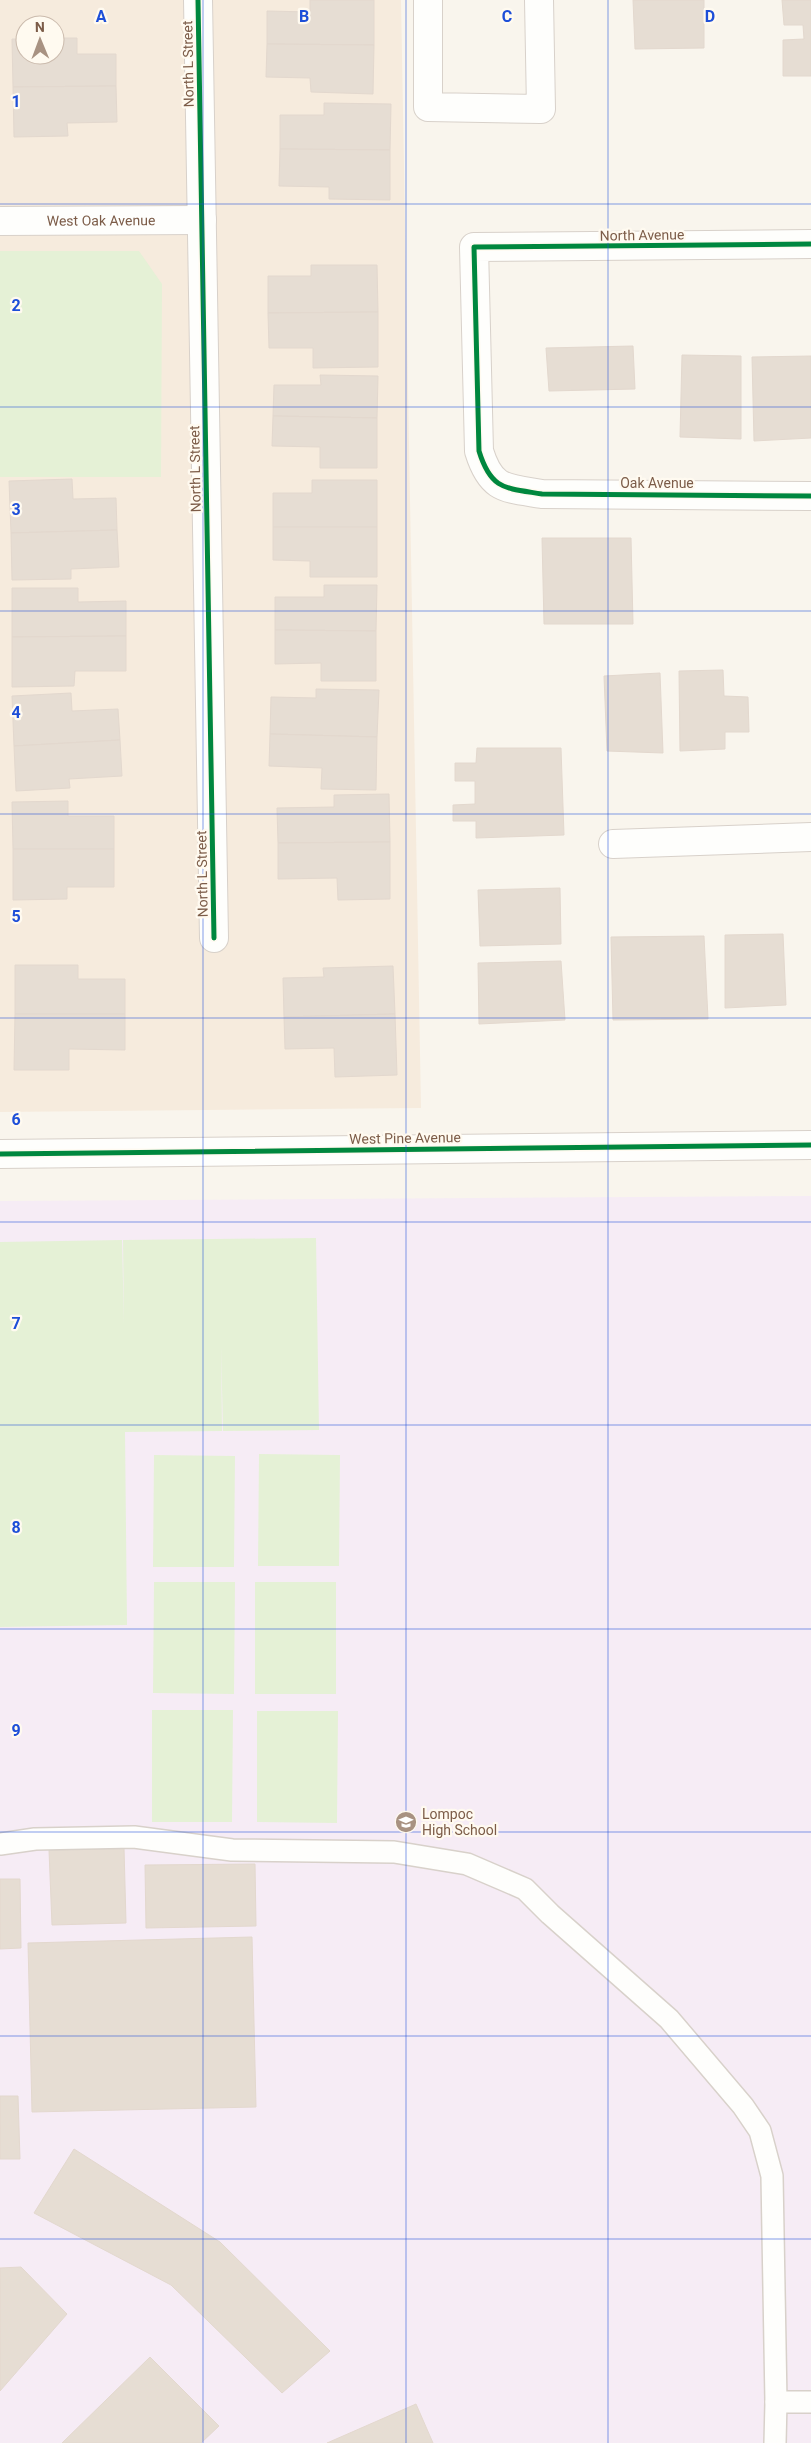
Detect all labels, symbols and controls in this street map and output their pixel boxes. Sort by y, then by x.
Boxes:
text: A [96,7,107,26]
text: B [299,7,309,26]
text: C [502,7,512,26]
text: D [705,7,715,26]
north arrow [15,15,65,65]
text: N [35,19,45,35]
street label: North L Street [179,20,197,108]
text: 1 [11,92,21,111]
street label: West Oak Avenue [47,212,155,229]
street label: North Avenue [600,226,684,244]
text: 2 [11,296,21,315]
street label: North L Street [186,425,204,513]
street label: Oak Avenue [620,475,694,491]
text: 3 [11,500,21,519]
text: 4 [11,703,21,722]
street label: North L Street [193,830,211,918]
text: 5 [11,907,21,926]
text: 6 [11,1110,21,1129]
street label: West Pine Avenue [349,1129,461,1147]
text: 7 [11,1314,21,1333]
text: 8 [11,1518,21,1537]
text: 9 [11,1721,21,1740]
place label: Lompoc High School [422,1806,497,1838]
school or university icon: Lompoc High School [394,1810,418,1834]

